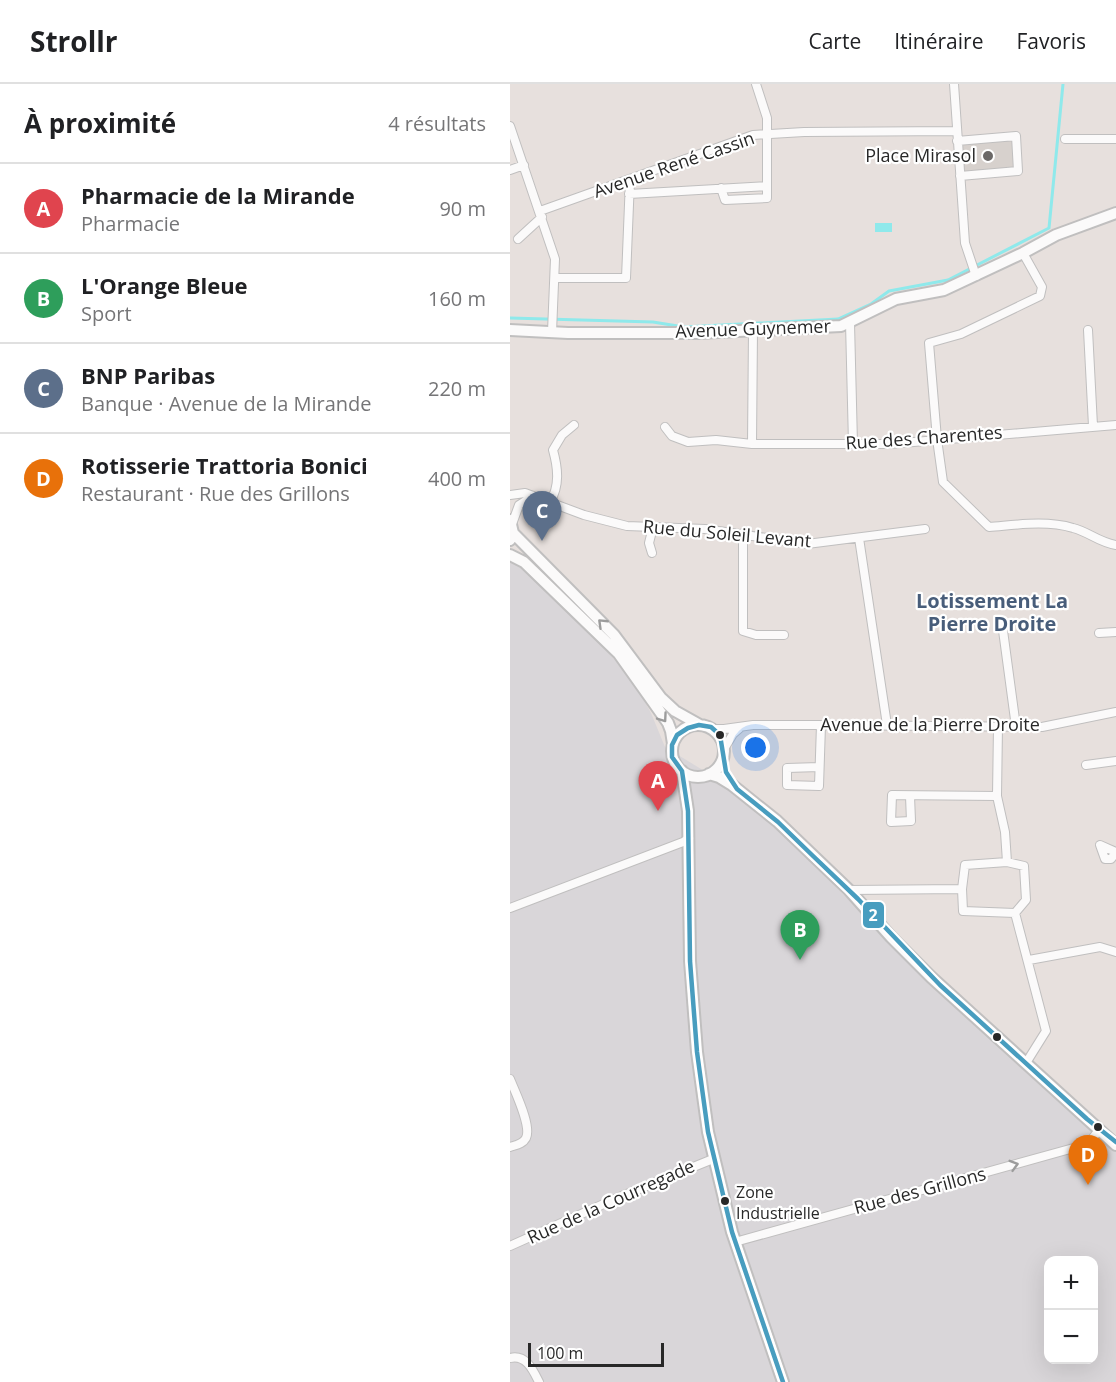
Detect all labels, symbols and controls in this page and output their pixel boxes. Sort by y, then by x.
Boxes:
text: Strollr [30,22,117,60]
text: Carte [808,27,861,55]
text: Itinéraire [894,27,983,55]
text: Favoris [1016,27,1086,55]
text: À proximité [24,105,176,141]
text: 4 résultats [388,110,486,137]
street label: Avenue René Cassin [590,125,757,203]
place label: Place Mirasol [865,143,976,167]
marker: Place Mirasol [981,149,995,163]
text: Pharmacie de la Mirande [81,180,355,210]
text: A [37,195,50,222]
text: 90 m [439,195,486,222]
text: Pharmacie [81,210,180,237]
text: L'Orange Bleue [81,270,248,300]
text: B [37,285,50,312]
text: 160 m [428,285,486,312]
text: Sport [81,300,132,327]
street label: Avenue Guynemer [675,313,832,343]
text: BNP Paribas [81,360,215,390]
text: C [37,375,50,402]
text: 220 m [428,375,486,402]
text: Banque · Avenue de la Mirande [81,390,372,417]
street label: Rue des Charentes [845,420,1003,454]
text: Rotisserie Trattoria Bonici [81,450,368,480]
text: D [36,465,51,492]
text: 400 m [428,465,486,492]
text: Restaurant · Rue des Grillons [81,480,350,507]
pin: C [522,492,561,541]
street label: Rue du Soleil Levant [642,514,812,552]
district label: Lotissement La Pierre Droite [916,587,1068,637]
one-way arrow [599,620,610,631]
one-way arrow [656,712,667,723]
street label: Avenue de la Pierre Droite [820,712,1040,736]
unlabelled marker [714,729,726,741]
your location [741,733,770,762]
pin: A [638,762,678,811]
line badge: 2 [862,901,885,929]
text: 2 [868,904,878,926]
pin: B [780,910,820,960]
unlabelled marker [991,1031,1003,1043]
unlabelled marker [1092,1121,1104,1133]
pin: D [1068,1136,1108,1185]
street label: Rue de la Courregade [523,1153,698,1249]
one-way arrow [1008,1160,1019,1172]
street label: Rue des Grillons [851,1161,988,1219]
place label: Zone Industrielle [736,1181,820,1224]
marker: Zone Industrielle [719,1195,731,1207]
map controls [1044,1256,1098,1364]
button: + [1044,1256,1098,1310]
button: − [1044,1310,1098,1364]
scale bar [528,1340,664,1368]
text: 100 m [537,1342,583,1364]

